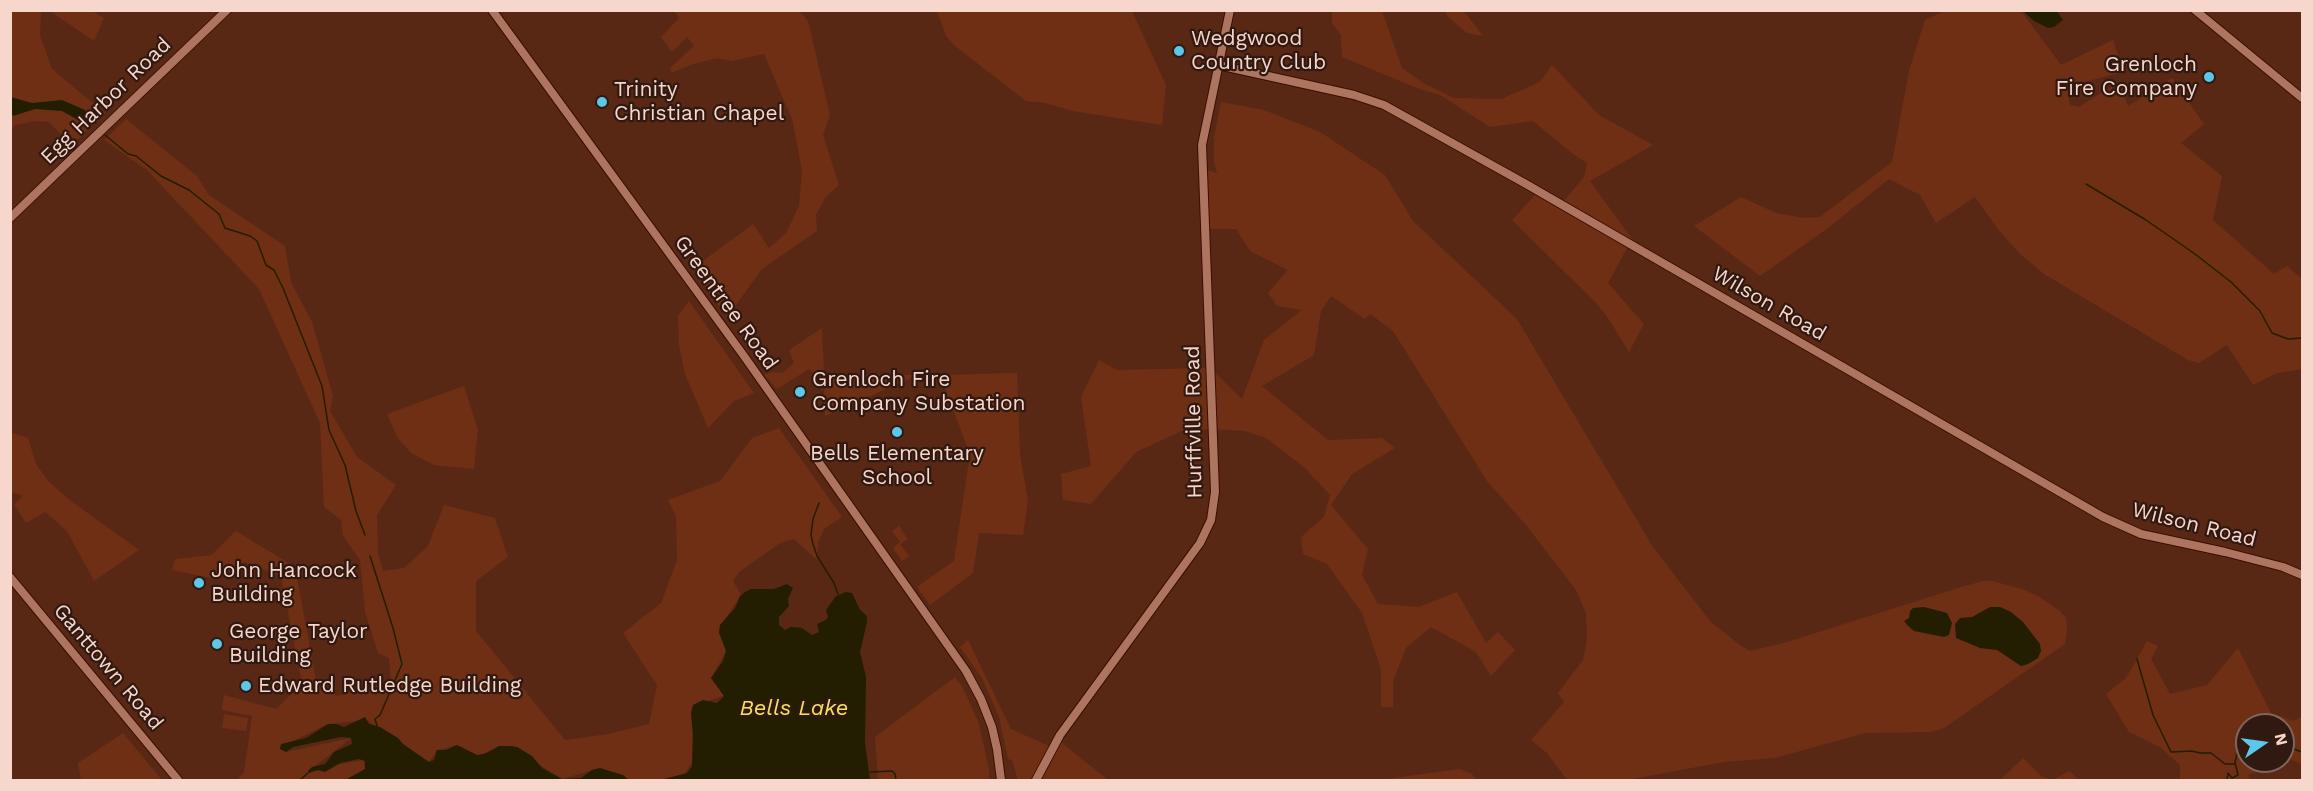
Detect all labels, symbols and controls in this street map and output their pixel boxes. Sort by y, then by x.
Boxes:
place label: Wedgwood Country Club [1191,26,1326,76]
street label: Egg Harbor Road [36,32,176,170]
marker: Wedgwood Country Club [1172,44,1186,58]
place label: Grenloch Fire Company [2055,52,2197,102]
marker: Grenloch Fire Company [2202,70,2216,84]
place label: Trinity Christian Chapel [614,77,784,127]
marker: Trinity Christian Chapel [595,95,609,109]
street label: Greentree Road [669,231,783,375]
street label: Wilson Road [1708,261,1830,347]
street label: Hurffville Road [1180,345,1208,499]
place label: Grenloch Fire Company Substation [812,367,1026,417]
marker: Grenloch Fire Company Substation [793,385,807,399]
marker: Bells Elementary School [890,425,904,439]
place label: Bells Elementary School [810,441,984,491]
street label: Wilson Road [2129,497,2259,553]
place label: John Hancock Building [211,558,357,608]
marker: John Hancock Building [192,576,206,590]
street label: Ganttown Road [48,599,168,735]
place label: George Taylor Building [229,619,368,669]
marker: George Taylor Building [210,637,224,651]
place label: Edward Rutledge Building [258,673,521,699]
marker: Edward Rutledge Building [239,679,253,693]
water label: Bells Lake [740,696,848,722]
north arrow [2235,713,2295,773]
text: N [2270,731,2292,747]

